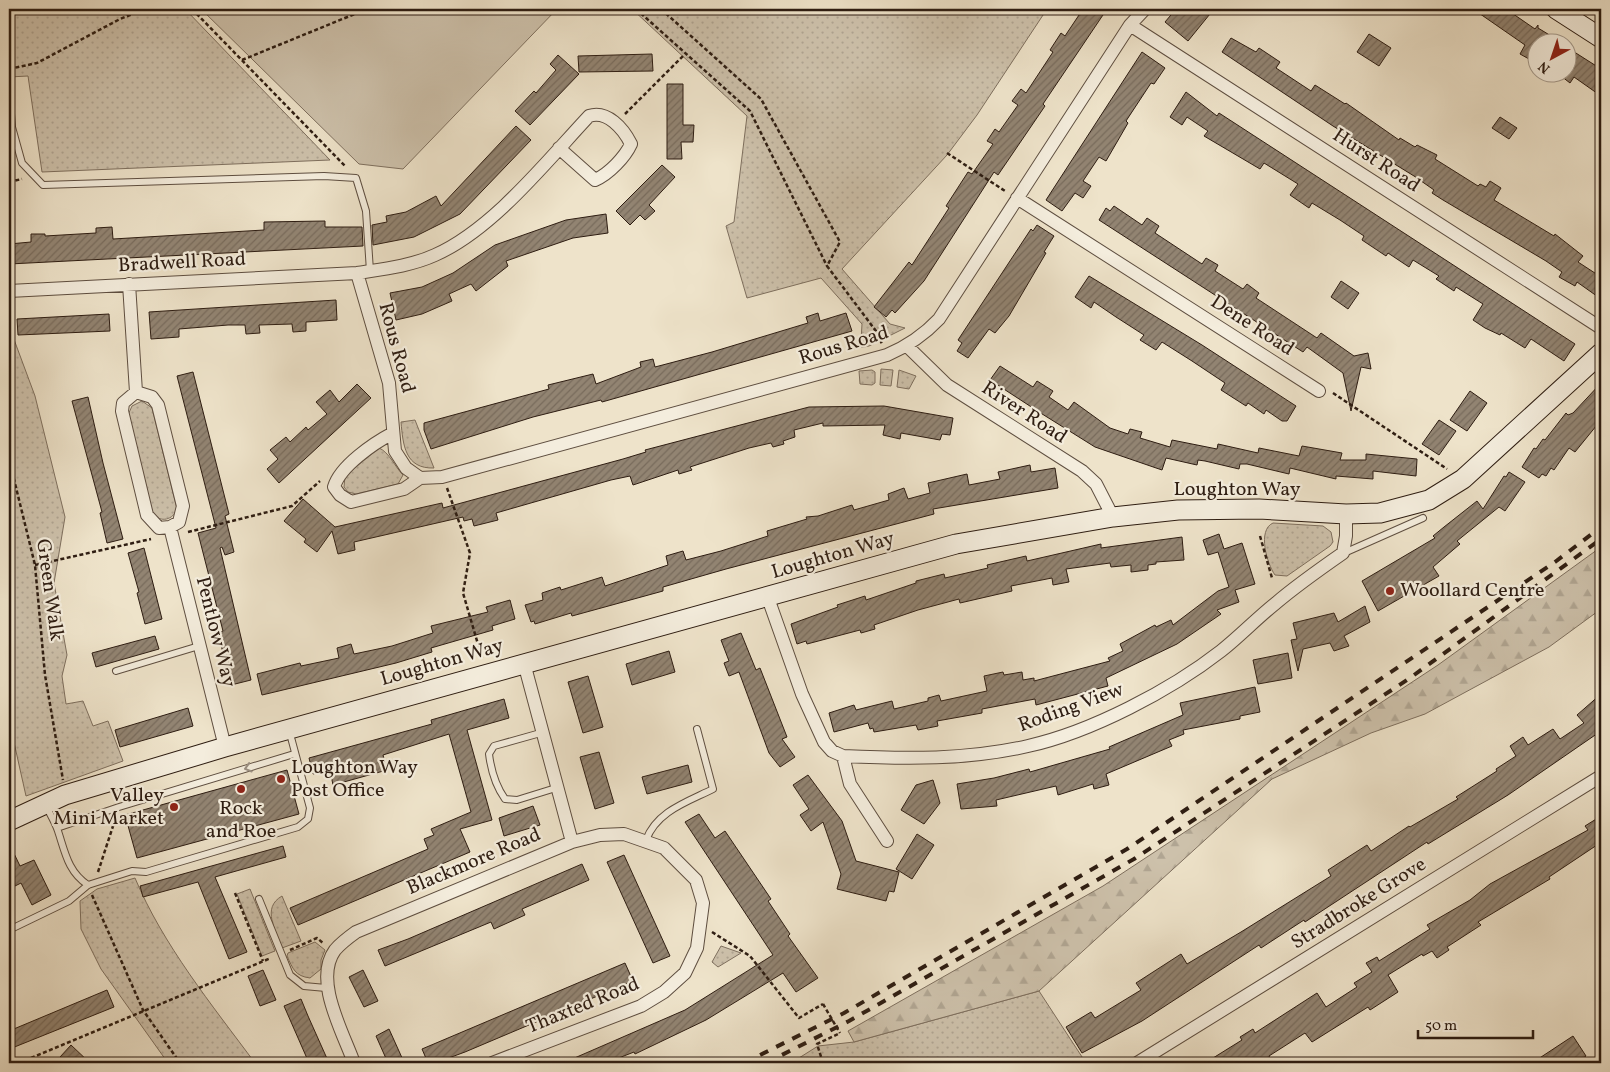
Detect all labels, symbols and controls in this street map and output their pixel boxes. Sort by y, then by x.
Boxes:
north arrow [1528,32,1578,82]
text: N [1535,56,1555,77]
street label: Hurst Road [1327,122,1425,200]
street label: Bradwell Road [117,246,247,280]
street label: Dene Road [1205,288,1299,364]
street label: Rous Road [370,299,422,397]
street label: Rous Road [795,319,893,373]
street label: River Road [976,375,1072,451]
street label: Loughton Way [1174,476,1301,504]
street label: Loughton Way [768,525,898,587]
street label: Green Walk [28,537,70,643]
street label: Pentlow Way [188,574,242,690]
place label: Woollard Centre [1400,577,1544,605]
marker: Woollard Centre [1384,585,1396,597]
street label: Loughton Way [377,632,507,694]
street label: Roding View [1014,676,1128,740]
place label: Loughton Way Post Office [291,754,418,805]
one-way arrow [244,763,252,773]
marker: Loughton Way Post Office [275,773,287,785]
place label: Valley Mini Market [53,782,164,833]
marker: Rock and Roe [235,783,247,795]
place label: Rock and Roe [206,795,276,846]
marker: Valley Mini Market [168,801,180,813]
street label: Blackmore Road [403,821,545,903]
street label: Stradbroke Grove [1286,851,1432,957]
street label: Thaxted Road [522,971,644,1041]
scale bar [1418,1007,1532,1039]
text: 50 m [1425,1016,1457,1037]

